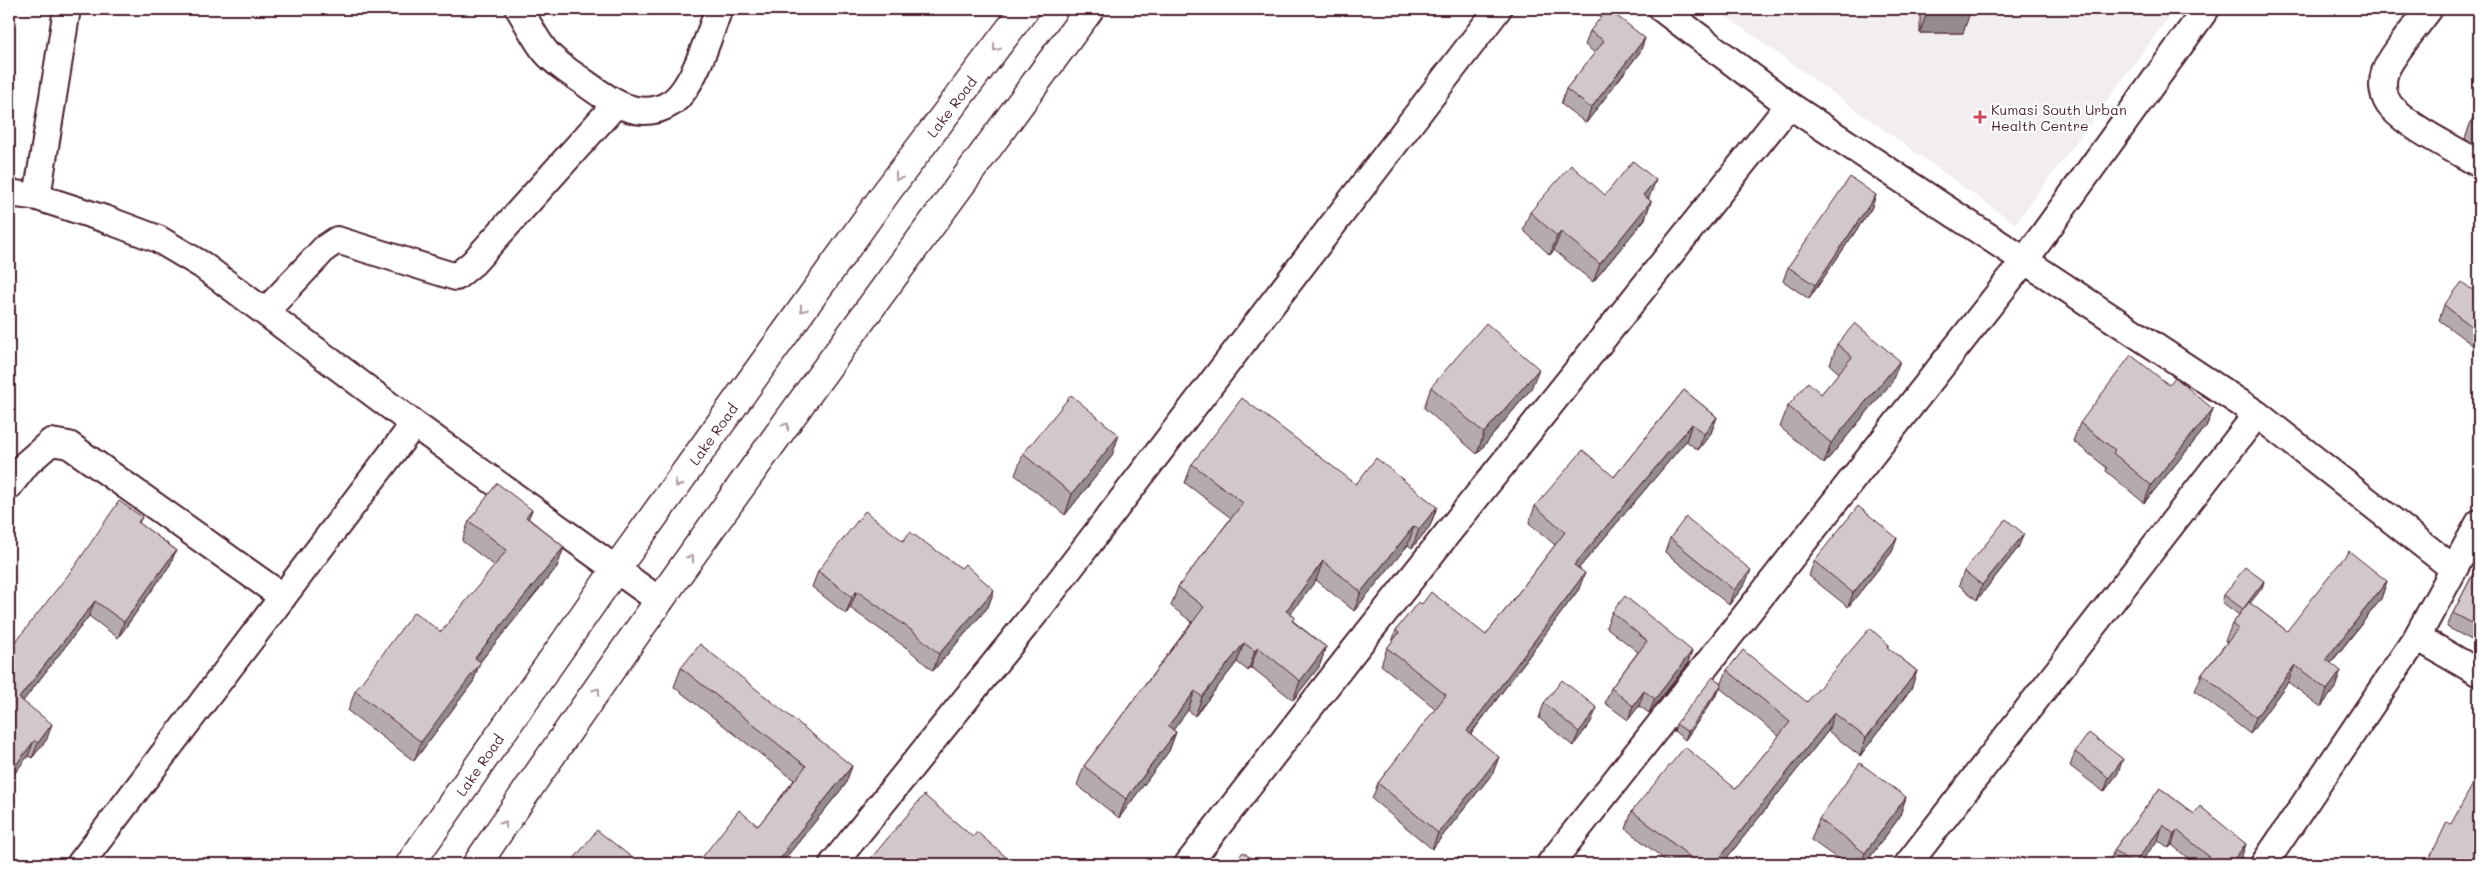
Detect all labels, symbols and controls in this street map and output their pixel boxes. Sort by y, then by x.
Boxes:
one-way arrow [993,42,1002,52]
street label: Lake Road [922,72,980,141]
place label: Kumasi South Urban Health Centre [1991,100,2127,135]
marker: Kumasi South Urban Health Centre [1973,110,1987,124]
one-way arrow [895,171,903,180]
one-way arrow [800,303,809,313]
street label: Lake Road [684,399,742,469]
one-way arrow [780,422,789,432]
one-way arrow [675,478,683,487]
one-way arrow [685,554,694,564]
one-way arrow [591,687,600,697]
street label: Lake Road [451,730,508,800]
one-way arrow [498,820,507,830]

